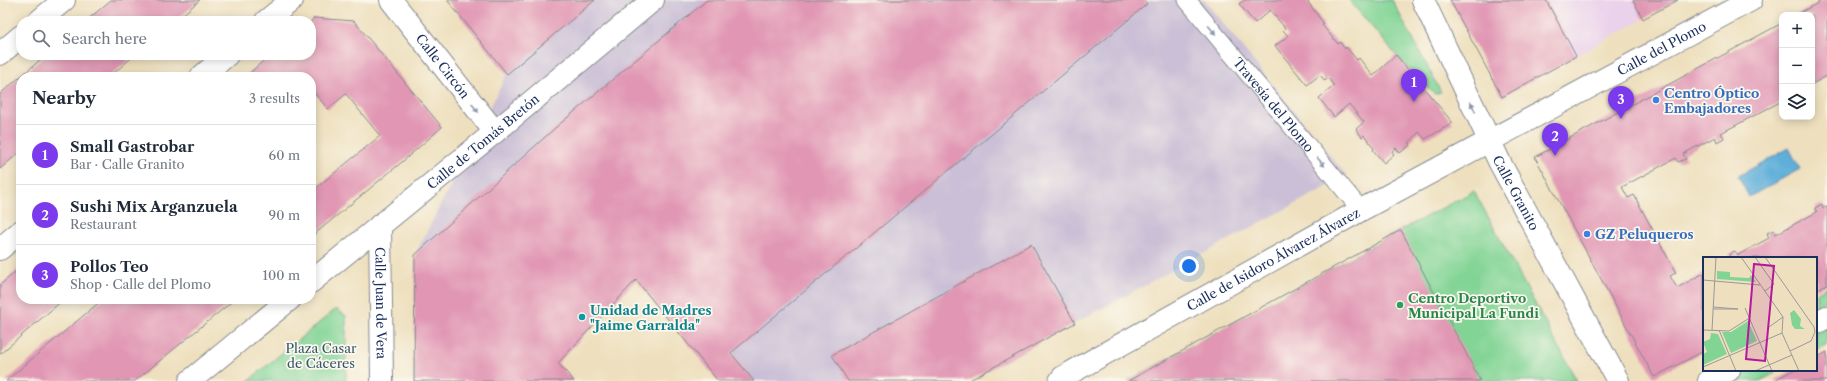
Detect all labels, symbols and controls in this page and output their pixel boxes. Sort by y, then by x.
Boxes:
map controls [1779,12,1815,120]
button: + [1779,12,1815,48]
search box [16,16,316,60]
street label: Calle del Plomo [1614,18,1709,79]
one-way arrow [1207,25,1216,35]
icon: search [30,27,52,49]
text: Search here [62,29,147,48]
street label: Calle Circón [413,31,473,101]
button: − [1779,48,1815,84]
street label: Travesía del Plomo [1230,54,1318,155]
pin: 1 [1401,69,1427,102]
button: layers [1779,84,1815,120]
place label: Centro Óptico Embajadores [1664,85,1759,116]
pin: 3 [1608,86,1634,119]
text: Nearby [32,88,96,108]
text: 3 results [249,90,300,106]
street label: Calle de Tomás Bretón [423,91,542,192]
marker: Centro Óptico Embajadores [1651,95,1661,105]
one-way arrow [1470,101,1476,112]
one-way arrow [471,102,480,113]
pin: 2 [1542,123,1568,156]
text: Small Gastrobar [70,137,194,156]
text: 1 [42,147,48,163]
text: 60 m [269,147,300,163]
street label: Calle Granito [1489,153,1543,233]
text: Bar · Calle Granito [70,156,185,172]
one-way arrow [1317,157,1326,168]
text: Sushi Mix Arganzuela [70,197,238,216]
street label: Calle de Isidoro Álvarez Álvarez [1184,204,1363,314]
text: 2 [41,207,49,223]
text: 90 m [269,207,300,223]
text: Restaurant [70,216,137,232]
place label: GZ Peluqueros [1595,226,1694,242]
marker: GZ Peluqueros [1582,229,1592,239]
street label: Calle Juan de Vera [372,247,390,359]
your location [1179,256,1199,276]
text: Pollos Teo [70,257,149,276]
inset map [1703,257,1817,371]
text: 3 [41,267,49,283]
text: 100 m [262,267,300,283]
text: Shop · Calle del Plomo [70,276,211,292]
place label: Centro Deportivo Municipal La Fundi [1408,290,1539,321]
marker: Centro Deportivo Municipal La Fundi [1395,300,1405,310]
place label: Unidad de Madres "Jaime Garralda" [590,302,712,333]
marker: Unidad de Madres "Jaime Garralda" [577,312,587,322]
park label: Plaza Casar de Cáceres [285,340,357,371]

